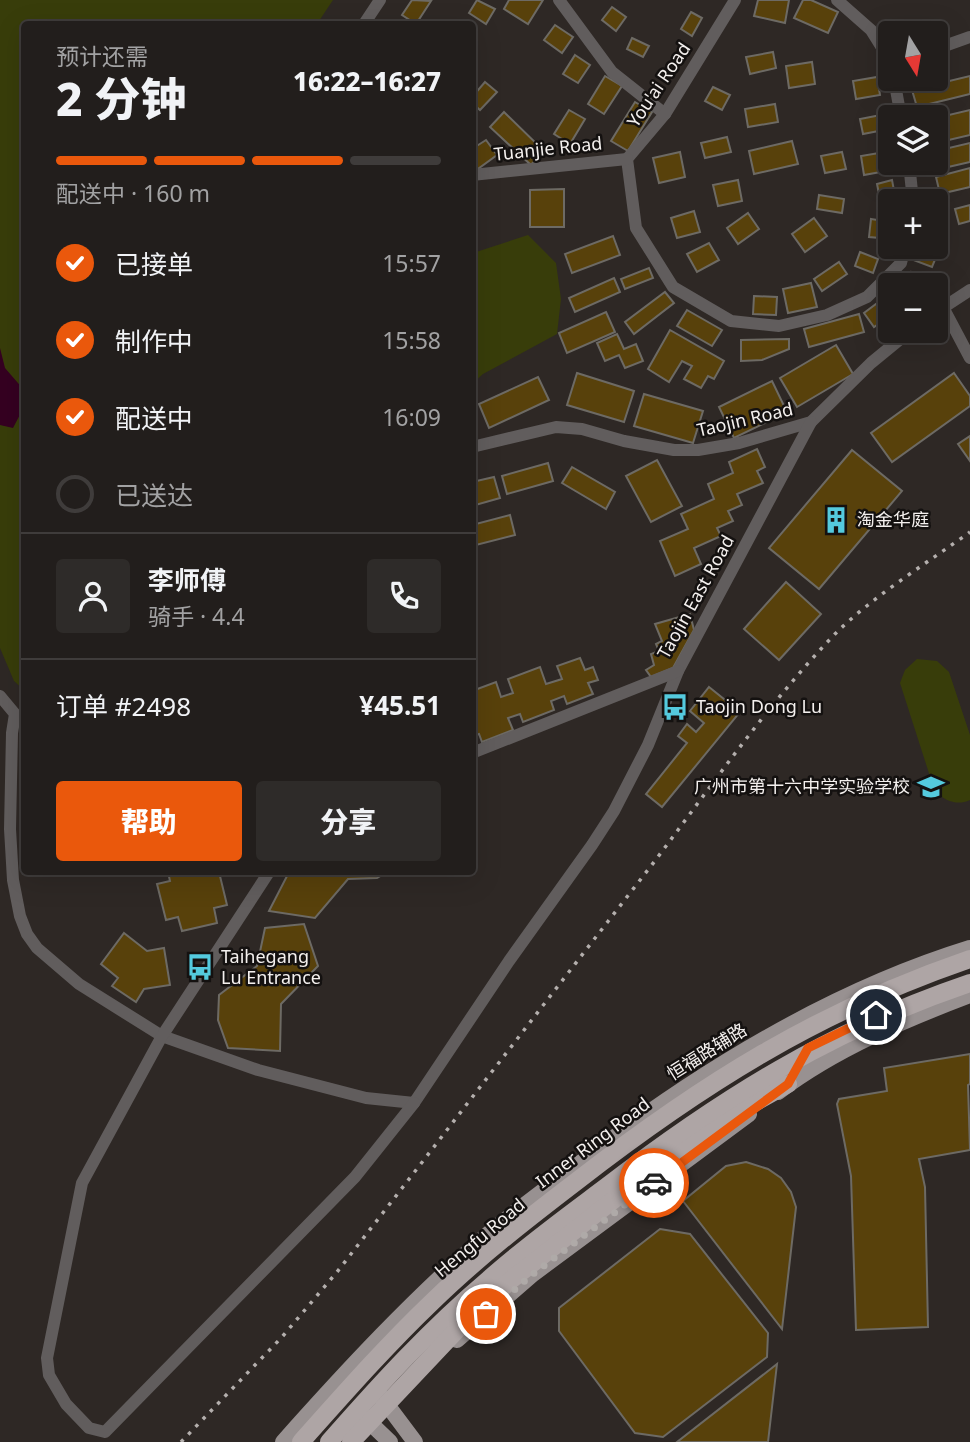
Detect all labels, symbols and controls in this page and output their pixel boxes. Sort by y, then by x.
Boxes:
north arrow [878,21,948,91]
map controls [878,21,948,343]
street label: You'ai Road [621,37,695,131]
text: 预计还需 [56,40,148,72]
text: 16:22–16:27 [293,63,441,99]
text: 2 分钟 [56,67,187,129]
button: layers [878,105,948,175]
street label: Tuanjie Road [493,130,603,166]
text: 配送中 · 160 m [56,177,210,209]
button: + [878,189,948,259]
icon: check [56,244,94,282]
text: 已接单 [115,246,193,282]
text: 15:57 [382,247,441,279]
button: − [878,273,948,343]
icon: check [56,321,94,359]
text: 制作中 [115,323,193,359]
text: 15:58 [382,324,441,356]
street label: Taojin Road [694,396,795,442]
icon: check [56,398,94,436]
text: 配送中 [115,400,193,436]
text: 16:09 [382,401,441,433]
text: 已送达 [115,477,193,513]
building icon: 淘金华庭 [821,505,851,535]
place label: 淘金华庭 [857,507,929,531]
street label: Taojin East Road [651,530,739,663]
button: person [56,559,130,633]
button: phone [367,559,441,633]
text: 李师傅 [148,562,226,598]
text: 骑手 · 4.4 [148,600,245,632]
text: ¥45.51 [359,687,441,723]
text: 订单 #2498 [56,688,191,724]
bus stop icon: Taojin Dong Lu [660,692,690,722]
place label: Taojin Dong Lu [696,694,822,718]
school or university icon: 广州市第十六中学实验学校 [916,772,946,802]
place label: 广州市第十六中学实验学校 [694,774,910,798]
button: 帮助 [56,781,242,861]
button: 分享 [256,781,441,861]
place label: Taihegang Lu Entrance [221,944,321,989]
bus stop icon: Taihegang Lu Entrance [185,952,215,982]
pin [846,985,906,1045]
icon: home [857,996,895,1034]
street label: 恒福路辅路 [662,1017,751,1085]
street label: Inner Ring Road [531,1092,654,1193]
courier [619,1148,689,1218]
icon: car [635,1164,673,1202]
street label: Hengfu Road [429,1192,530,1282]
pin [456,1284,516,1344]
icon: bag [467,1295,505,1333]

